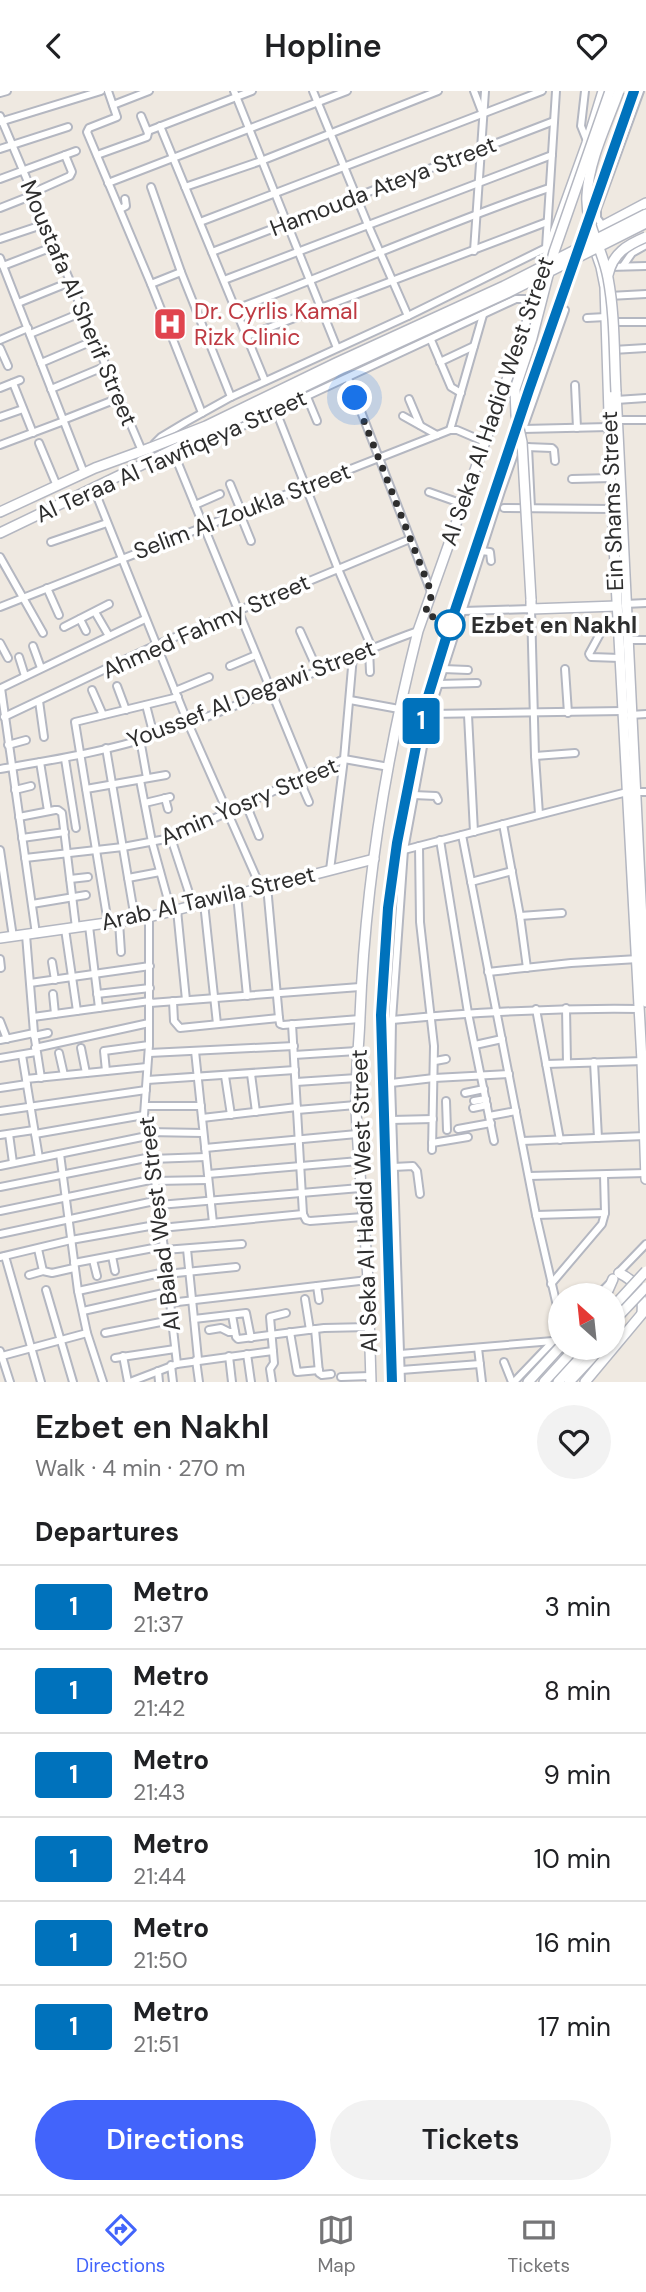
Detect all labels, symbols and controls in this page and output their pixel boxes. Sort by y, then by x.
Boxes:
text: Hopline [264,25,382,67]
icon: back [35,27,73,65]
icon: heart [573,27,611,65]
street label: Hamouda Ateya Street [266,129,500,243]
street label: Moustafa Al Sherif Street [14,176,144,430]
street label: Al Seka Al Hadid West Street [433,253,561,549]
place label: Dr. Cyrlis Kamal Rizk Clinic [194,296,358,352]
hospital icon: Dr. Cyrlis Kamal Rizk Clinic [151,305,189,343]
your location [337,380,372,415]
street label: Al Teraa Al Tawfiqeya Street [31,383,311,529]
street label: Ein Shams Street [594,410,630,592]
street label: Selim Al Zoukla Street [129,456,355,566]
street label: Ahmed Fahmy Street [98,567,314,685]
marker: Ezbet en Nakhl [435,610,465,640]
place label: Ezbet en Nakhl [471,610,637,640]
street label: Youssef Al Degawi Street [123,633,379,755]
line badge: 1 [398,698,444,744]
text: 1 [417,705,425,736]
street label: Amin Yosry Street [156,750,342,852]
street label: Arab Al Tawila Street [98,859,318,937]
street label: Al Seka Al Hadid West Street [344,1049,384,1353]
street label: Al Balad West Street [131,1115,187,1333]
north arrow [548,1283,625,1360]
map controls [548,1283,625,1360]
text: Ezbet en Nakhl [35,1405,269,1448]
button: heart [537,1405,611,1479]
text: Walk · 4 min · 270 m [35,1453,245,1483]
text: Departures [35,1515,179,1549]
text: Metro [133,1575,209,1609]
text: 3 min [544,1590,611,1624]
text: 1 [69,1591,78,1622]
text: 21:37 [133,1609,184,1639]
text: Metro [133,1659,209,1693]
text: 8 min [544,1674,611,1708]
text: 1 [69,1675,78,1706]
text: 21:42 [133,1693,185,1723]
text: Metro [133,1743,209,1777]
text: 9 min [543,1758,611,1792]
text: 1 [69,1759,78,1790]
text: 21:43 [133,1777,186,1807]
text: Metro [133,1827,209,1861]
text: 10 min [534,1842,611,1876]
text: 1 [69,1843,78,1874]
text: 21:44 [133,1861,186,1891]
text: Metro [133,1911,209,1945]
text: 16 min [535,1926,611,1960]
text: 1 [69,1927,78,1958]
text: 21:50 [133,1945,188,1975]
text: Metro [133,1995,209,2029]
text: 17 min [538,2010,611,2044]
text: 1 [69,2011,78,2042]
text: 21:51 [133,2029,179,2059]
button: Directions [35,2100,316,2180]
button: Tickets [330,2100,611,2180]
tab: Directions [76,2211,165,2278]
tab: Map [317,2211,356,2278]
tab: Tickets [508,2211,570,2278]

